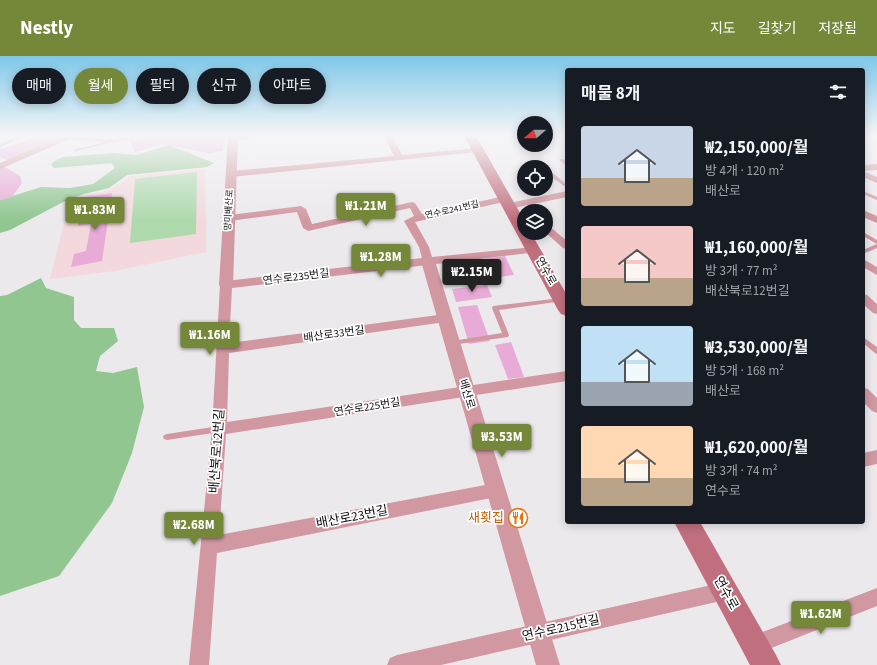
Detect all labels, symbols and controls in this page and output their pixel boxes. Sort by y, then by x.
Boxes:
text: Nestly [20,15,73,42]
text: 지도 [710,19,736,39]
text: 길찾기 [758,19,796,39]
text: 저장됨 [818,19,857,39]
chip: 매매 [12,68,66,104]
chip: 월세 [74,68,128,104]
chip: 필터 [136,68,189,104]
chip: 신규 [197,68,251,104]
chip: 아파트 [259,68,326,104]
icon: filters [827,81,849,103]
text: 매물 8개 [581,82,640,106]
north arrow [517,116,553,152]
map controls [517,116,553,240]
text: ₩2,150,000/월 [705,136,808,160]
icon: home [613,142,661,190]
button: locate [517,160,553,196]
text: 방 4개 · 120 m² [705,162,784,180]
text: 배산로 [705,182,741,200]
street label: 망미배산로 [221,189,237,231]
pin: ₩1.21M [333,193,399,227]
pin: ₩1.83M [62,197,128,231]
text: ₩1.21M [345,197,387,215]
street label: 연수로241번길 [424,197,480,223]
text: ₩1.83M [74,201,116,219]
button: layers [517,204,553,240]
text: ₩1,160,000/월 [705,236,808,260]
icon: home [613,242,661,290]
pin: ₩1.28M [348,244,414,278]
text: ₩1.28M [360,248,402,266]
street label: 연수로 [532,254,560,288]
pin: ₩2.15M [439,259,505,293]
text: 방 3개 · 77 m² [705,262,778,280]
text: ₩2.15M [451,263,493,281]
street label: 연수로235번길 [262,265,330,289]
text: 배산북로12번길 [705,282,790,300]
pin: ₩1.16M [177,322,243,356]
street label: 배산로33번길 [302,322,366,346]
text: ₩1.16M [189,326,231,344]
text: ₩3,530,000/월 [705,336,808,360]
icon: home [613,342,661,390]
text: 방 5개 · 168 m² [705,362,784,380]
street label: 배산로 [455,377,479,411]
text: 배산로 [705,382,741,400]
street label: 연수로225번길 [333,394,401,420]
street label: 배산북로12번길 [205,408,229,494]
pin: ₩3.53M [469,424,535,458]
text: ₩3.53M [481,428,523,446]
text: ₩1,620,000/월 [705,436,808,460]
icon: home [613,442,661,490]
text: 방 3개 · 74 m² [705,462,778,480]
text: 연수로 [705,482,741,500]
street label: 배산로23번길 [315,501,389,533]
restaurant icon: 새횟집 [507,507,529,529]
place label: 새횟집 [468,509,504,527]
pin: ₩2.68M [161,512,227,546]
text: ₩2.68M [173,516,215,534]
street label: 연수로 [709,573,743,613]
pin: ₩1.62M [788,601,854,635]
text: ₩1.62M [800,605,842,623]
street label: 연수로215번길 [520,610,602,646]

